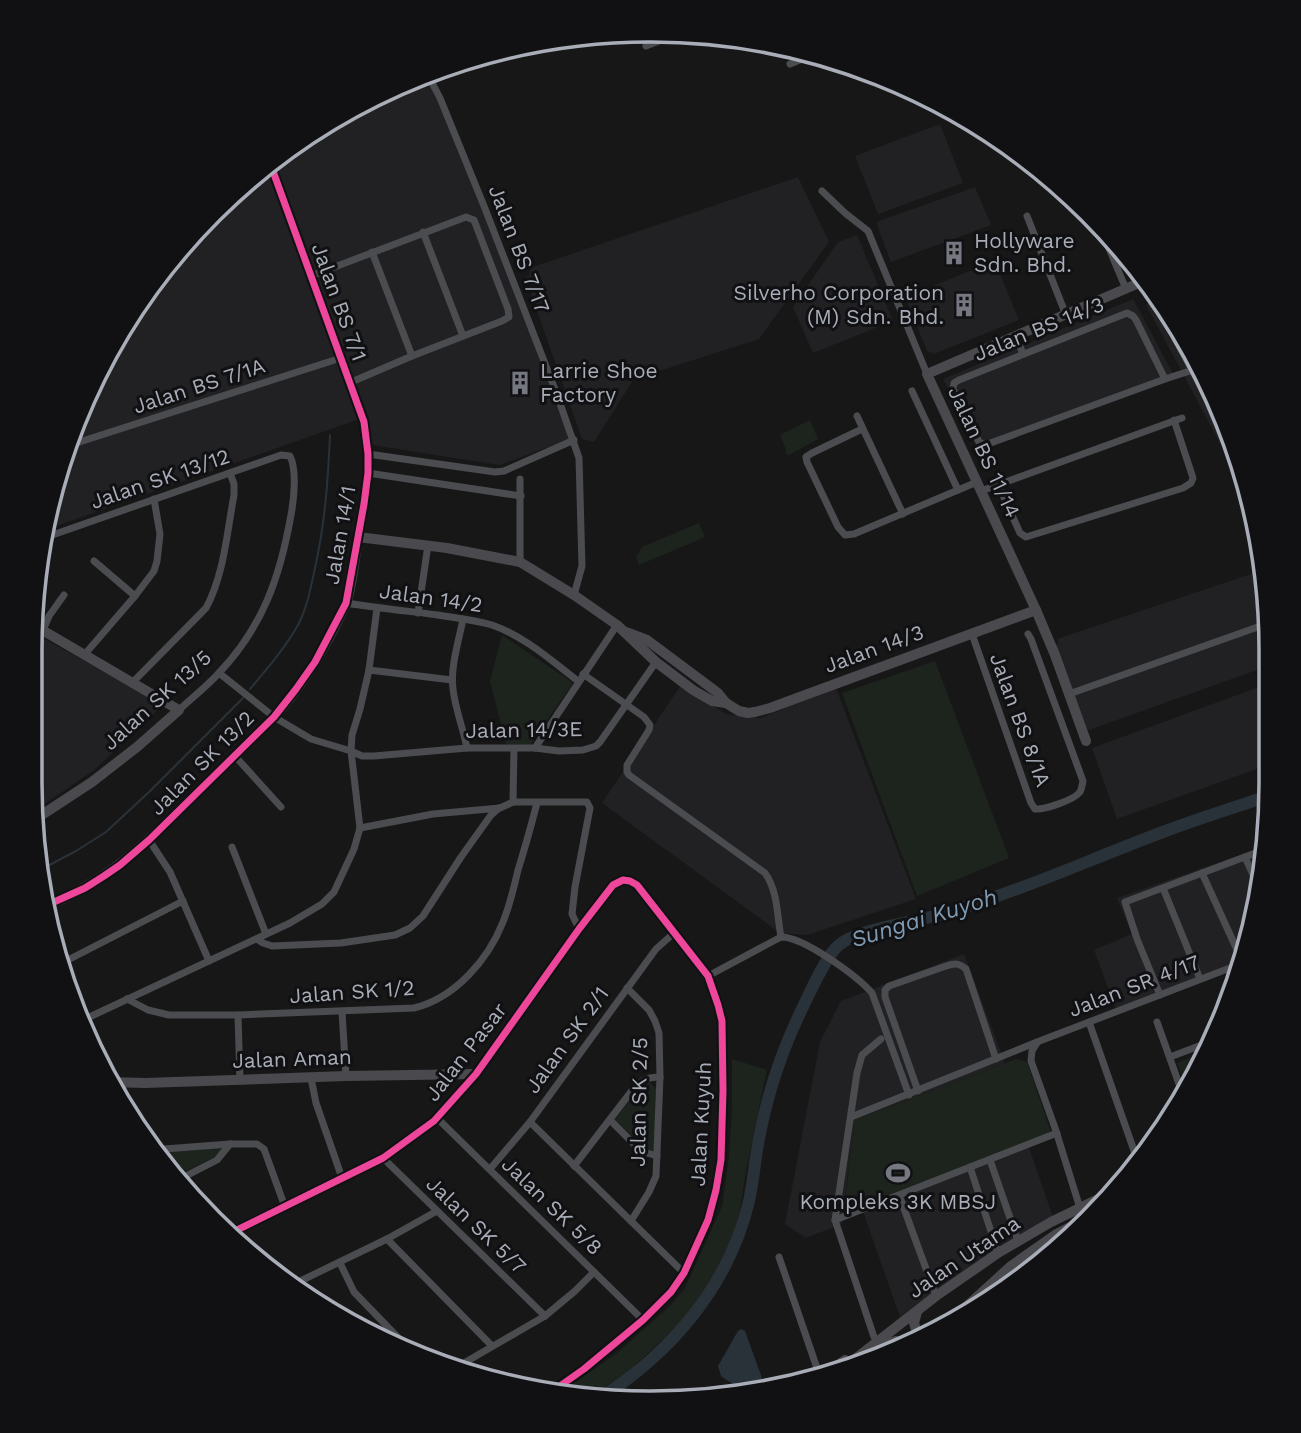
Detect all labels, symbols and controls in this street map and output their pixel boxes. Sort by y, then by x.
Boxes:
street label: Jalan BS 7/17 [484,181,555,317]
place label: Hollyware Sdn. Bhd. [974,228,1075,277]
building icon: Hollyware Sdn. Bhd. [940,239,968,267]
street label: Jalan BS 7/1 [307,240,372,364]
place label: Silverho Corporation (M) Sdn. Bhd. [734,280,944,329]
building icon: Silverho Corporation (M) Sdn. Bhd. [950,291,978,319]
street label: Jalan BS 14/3 [970,291,1108,366]
street label: Jalan BS 7/1A [130,352,268,419]
place label: Larrie Shoe Factory [540,358,658,407]
building icon: Larrie Shoe Factory [506,369,534,397]
street label: Jalan BS 11/14 [943,382,1026,522]
street label: Jalan SK 13/12 [87,443,233,514]
street label: Jalan 14/1 [319,484,360,586]
street label: Jalan 14/2 [378,578,484,617]
street label: Jalan 14/3 [821,619,927,678]
street label: Jalan SK 13/5 [97,644,216,755]
street label: Jalan BS 8/1A [985,650,1056,790]
street label: Jalan SK 13/2 [144,705,259,820]
street label: Jalan 14/3E [465,716,583,743]
water label: Sungai Kuyoh [848,883,1001,954]
street label: Jalan SR 4/17 [1065,949,1203,1022]
street label: Jalan SK 1/2 [289,975,415,1008]
street label: Jalan SK 2/1 [520,982,614,1098]
street label: Jalan Pasar [419,997,512,1106]
street label: Jalan SK 2/5 [625,1037,652,1167]
street label: Jalan Aman [232,1044,352,1073]
street label: Jalan Kuyuh [685,1061,716,1187]
street label: Jalan SK 5/8 [497,1151,608,1260]
sports icon: Kompleks 3K MBSJ [884,1159,912,1187]
street label: Jalan SK 5/7 [421,1171,532,1279]
place label: Kompleks 3K MBSJ [799,1189,997,1214]
street label: Jalan Utama [903,1210,1024,1303]

